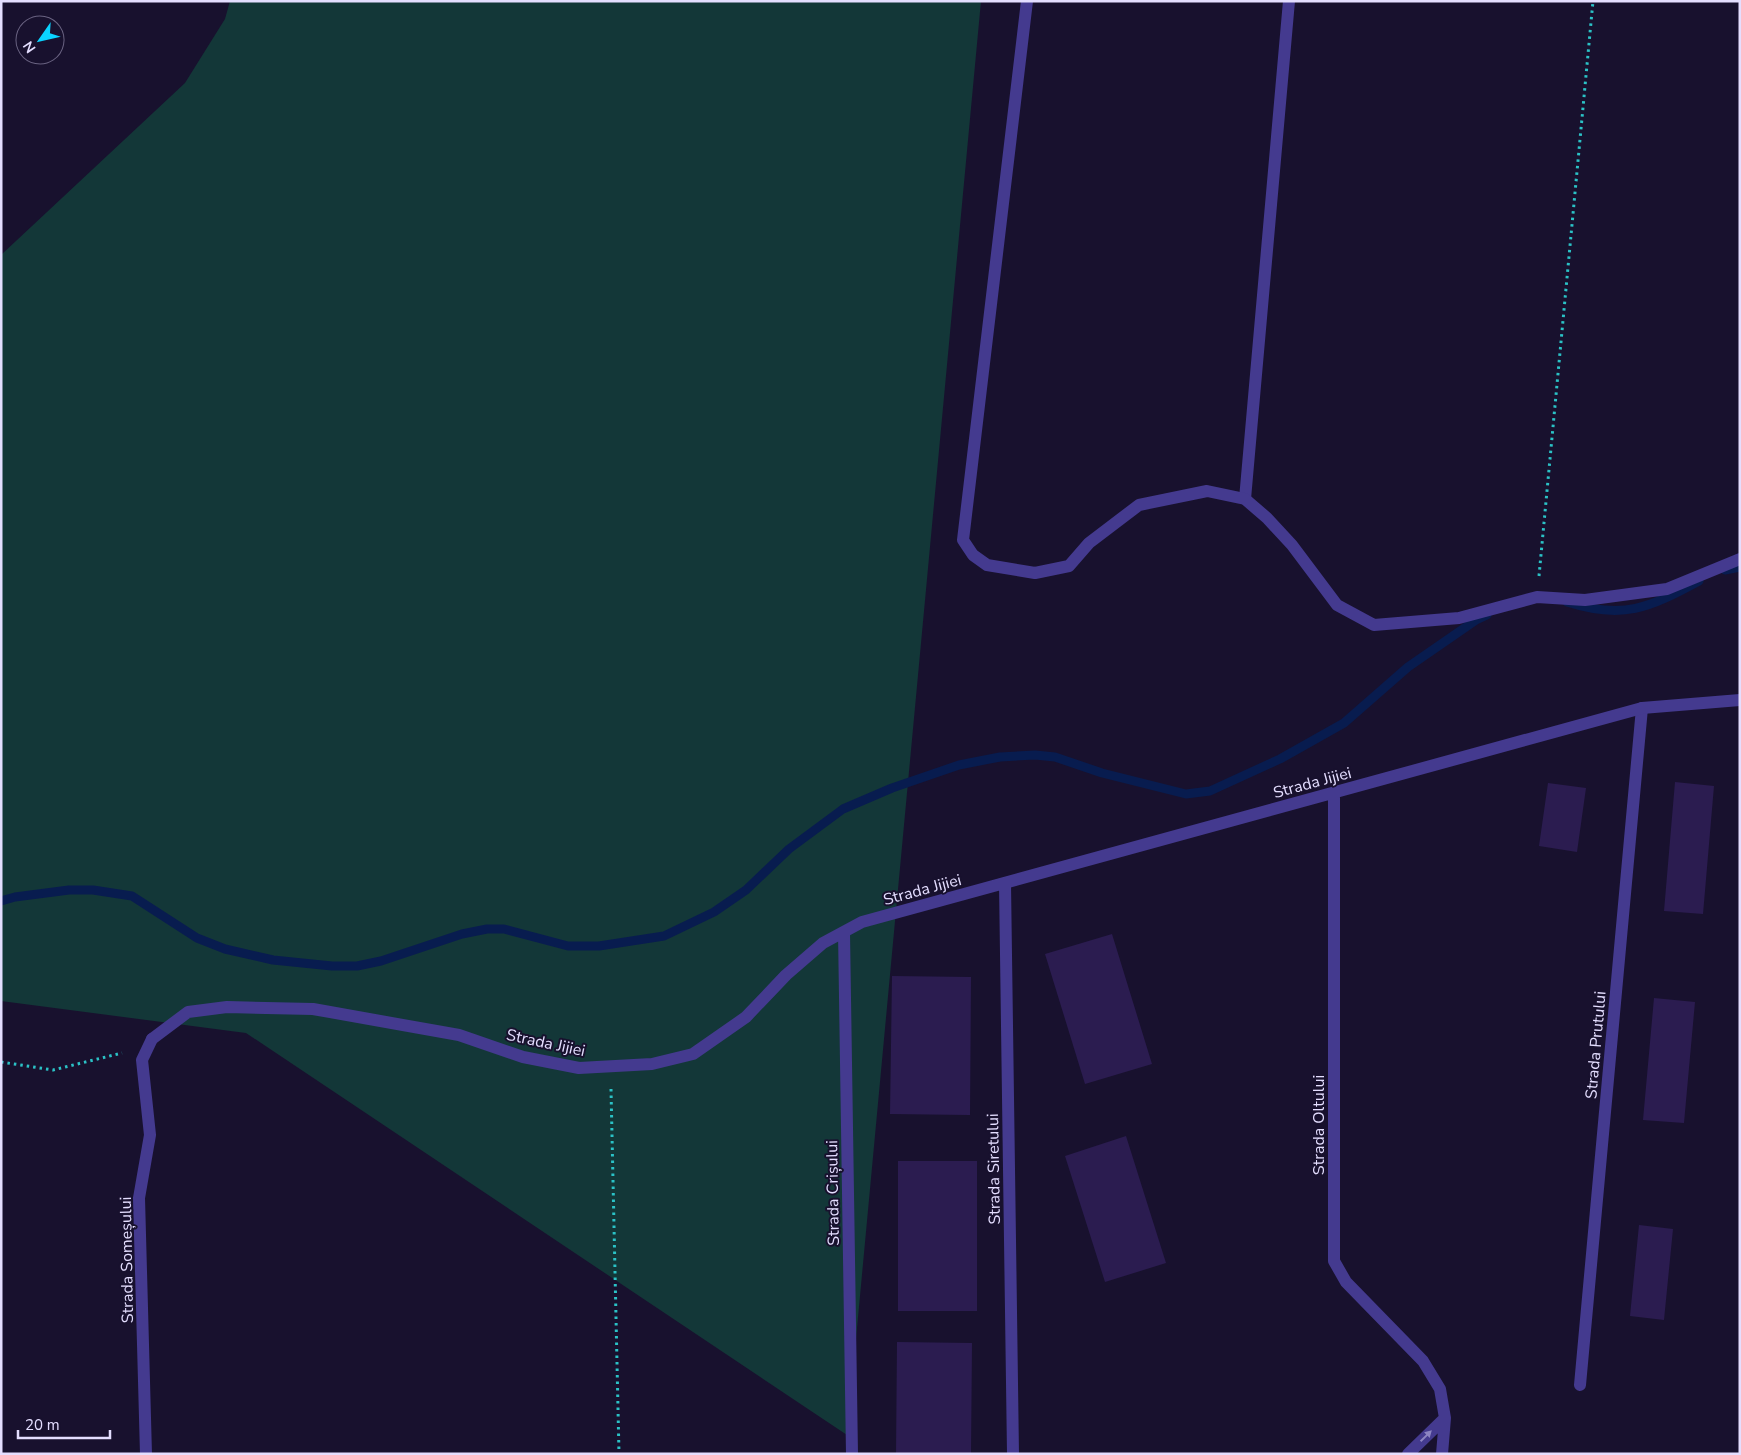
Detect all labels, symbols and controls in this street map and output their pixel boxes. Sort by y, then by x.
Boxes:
north arrow [15,15,65,65]
text: N [19,37,40,57]
street label: Strada Jijiei [1271,762,1354,804]
street label: Strada Jijiei [881,869,964,911]
street label: Strada Prutului [1580,990,1612,1100]
street label: Strada Jijiei [504,1024,587,1062]
street label: Strada Oltului [1308,1075,1330,1175]
street label: Strada Siretului [982,1113,1006,1225]
street label: Strada Crișului [821,1140,845,1246]
street label: Strada Someșului [115,1197,139,1323]
scale bar [18,1408,110,1440]
text: 20 m [25,1415,60,1435]
one-way arrow [1420,1430,1432,1442]

